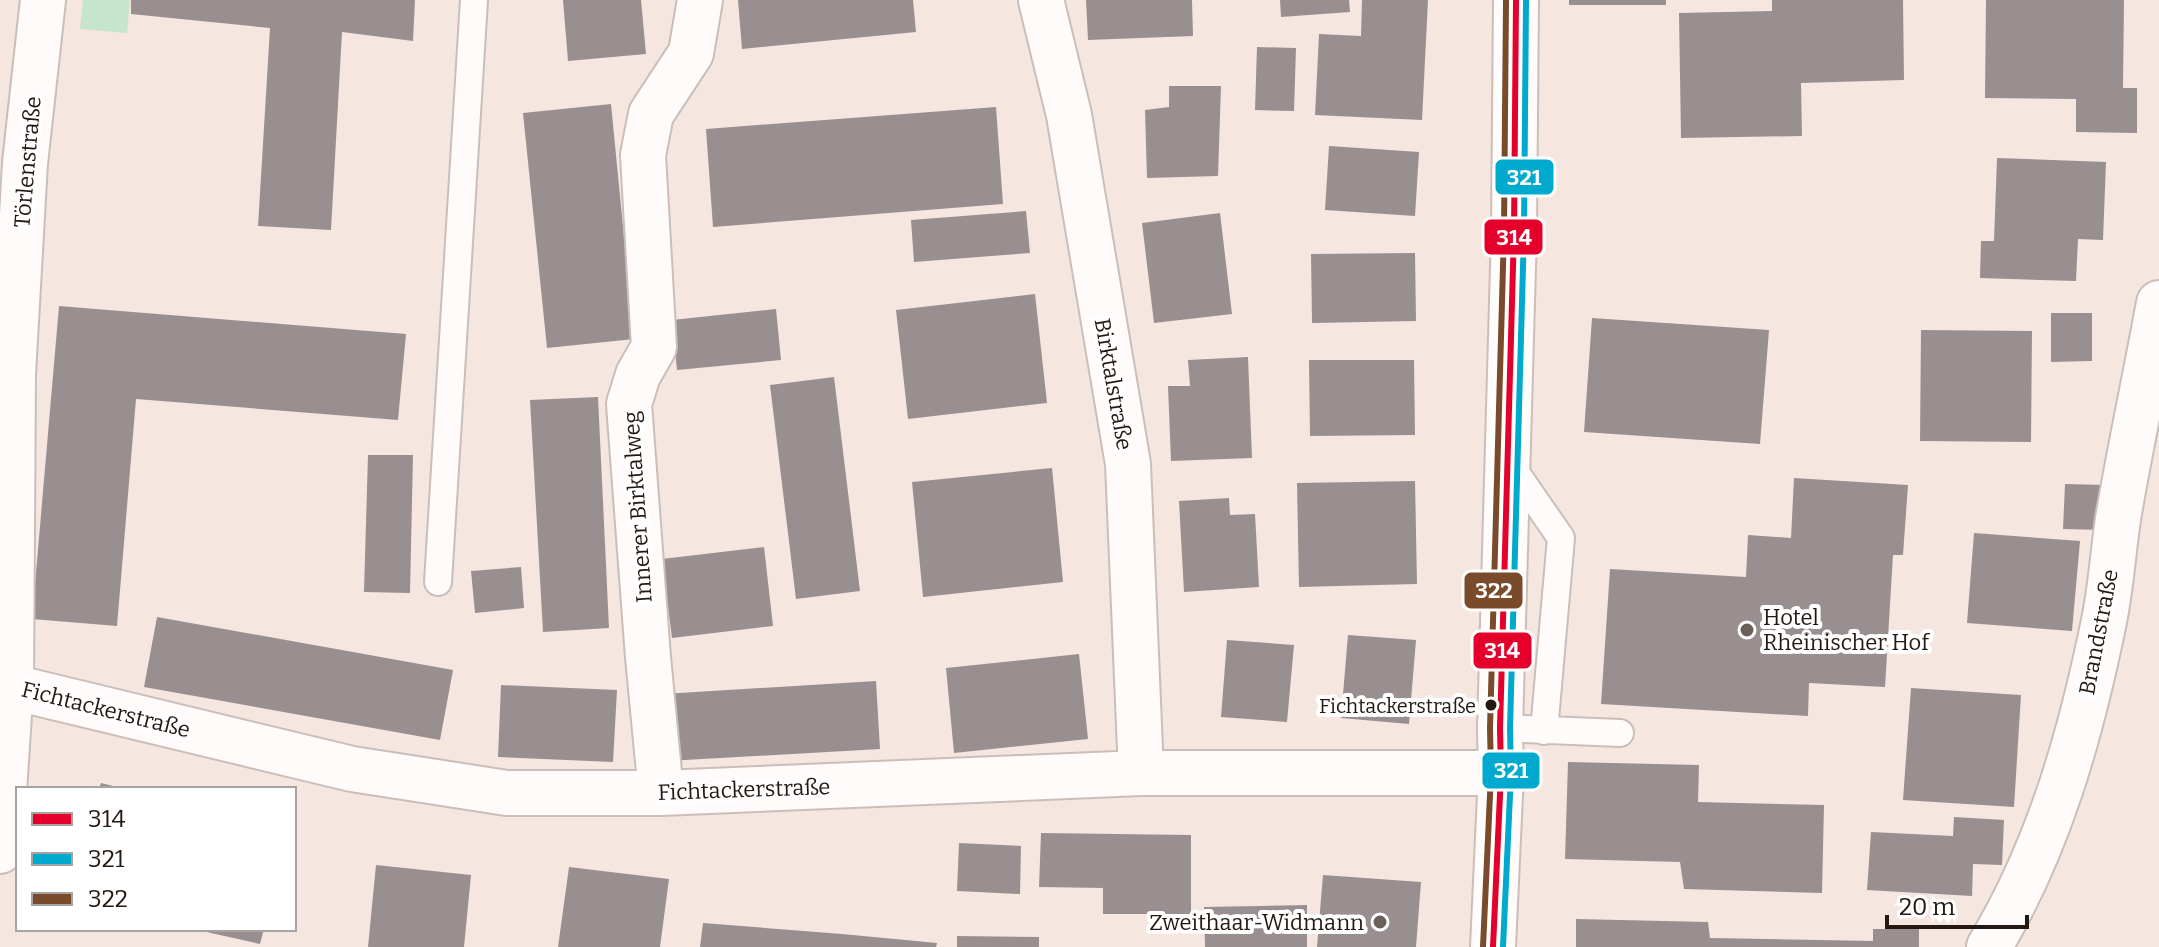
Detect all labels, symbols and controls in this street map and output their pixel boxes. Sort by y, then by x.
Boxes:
street label: Törlenstraße [8,95,47,229]
line badge: 321 [1494,158,1555,196]
text: 321 [1507,164,1542,191]
line badge: 314 [1483,218,1544,256]
text: 314 [1496,224,1532,251]
street label: Birktalstraße [1089,316,1138,452]
street label: Innerer Birktalweg [617,410,658,604]
street label: Brandstraße [2073,567,2124,697]
line badge: 322 [1463,571,1524,610]
text: 322 [1475,577,1513,604]
place label: Hotel Rheinischer Hof [1763,604,1930,656]
marker: Hotel Rheinischer Hof [1738,621,1756,639]
line badge: 314 [1472,631,1533,670]
text: 314 [1484,637,1520,664]
street label: Fichtackerstraße [19,676,193,743]
place label: Fichtackerstraße [1319,694,1476,718]
marker: Fichtackerstraße [1483,697,1499,713]
line badge: 321 [1481,751,1541,790]
text: 321 [1494,757,1529,784]
street label: Fichtackerstraße [657,773,831,806]
legend [16,787,296,931]
text: 314 [88,805,125,833]
text: 321 [88,845,125,873]
scale bar [1887,879,2027,929]
text: 322 [88,885,128,913]
text: 20 m [1899,893,1955,921]
place label: Zweithaar-Widmann [1149,909,1364,936]
marker: Zweithaar-Widmann [1371,913,1389,931]

